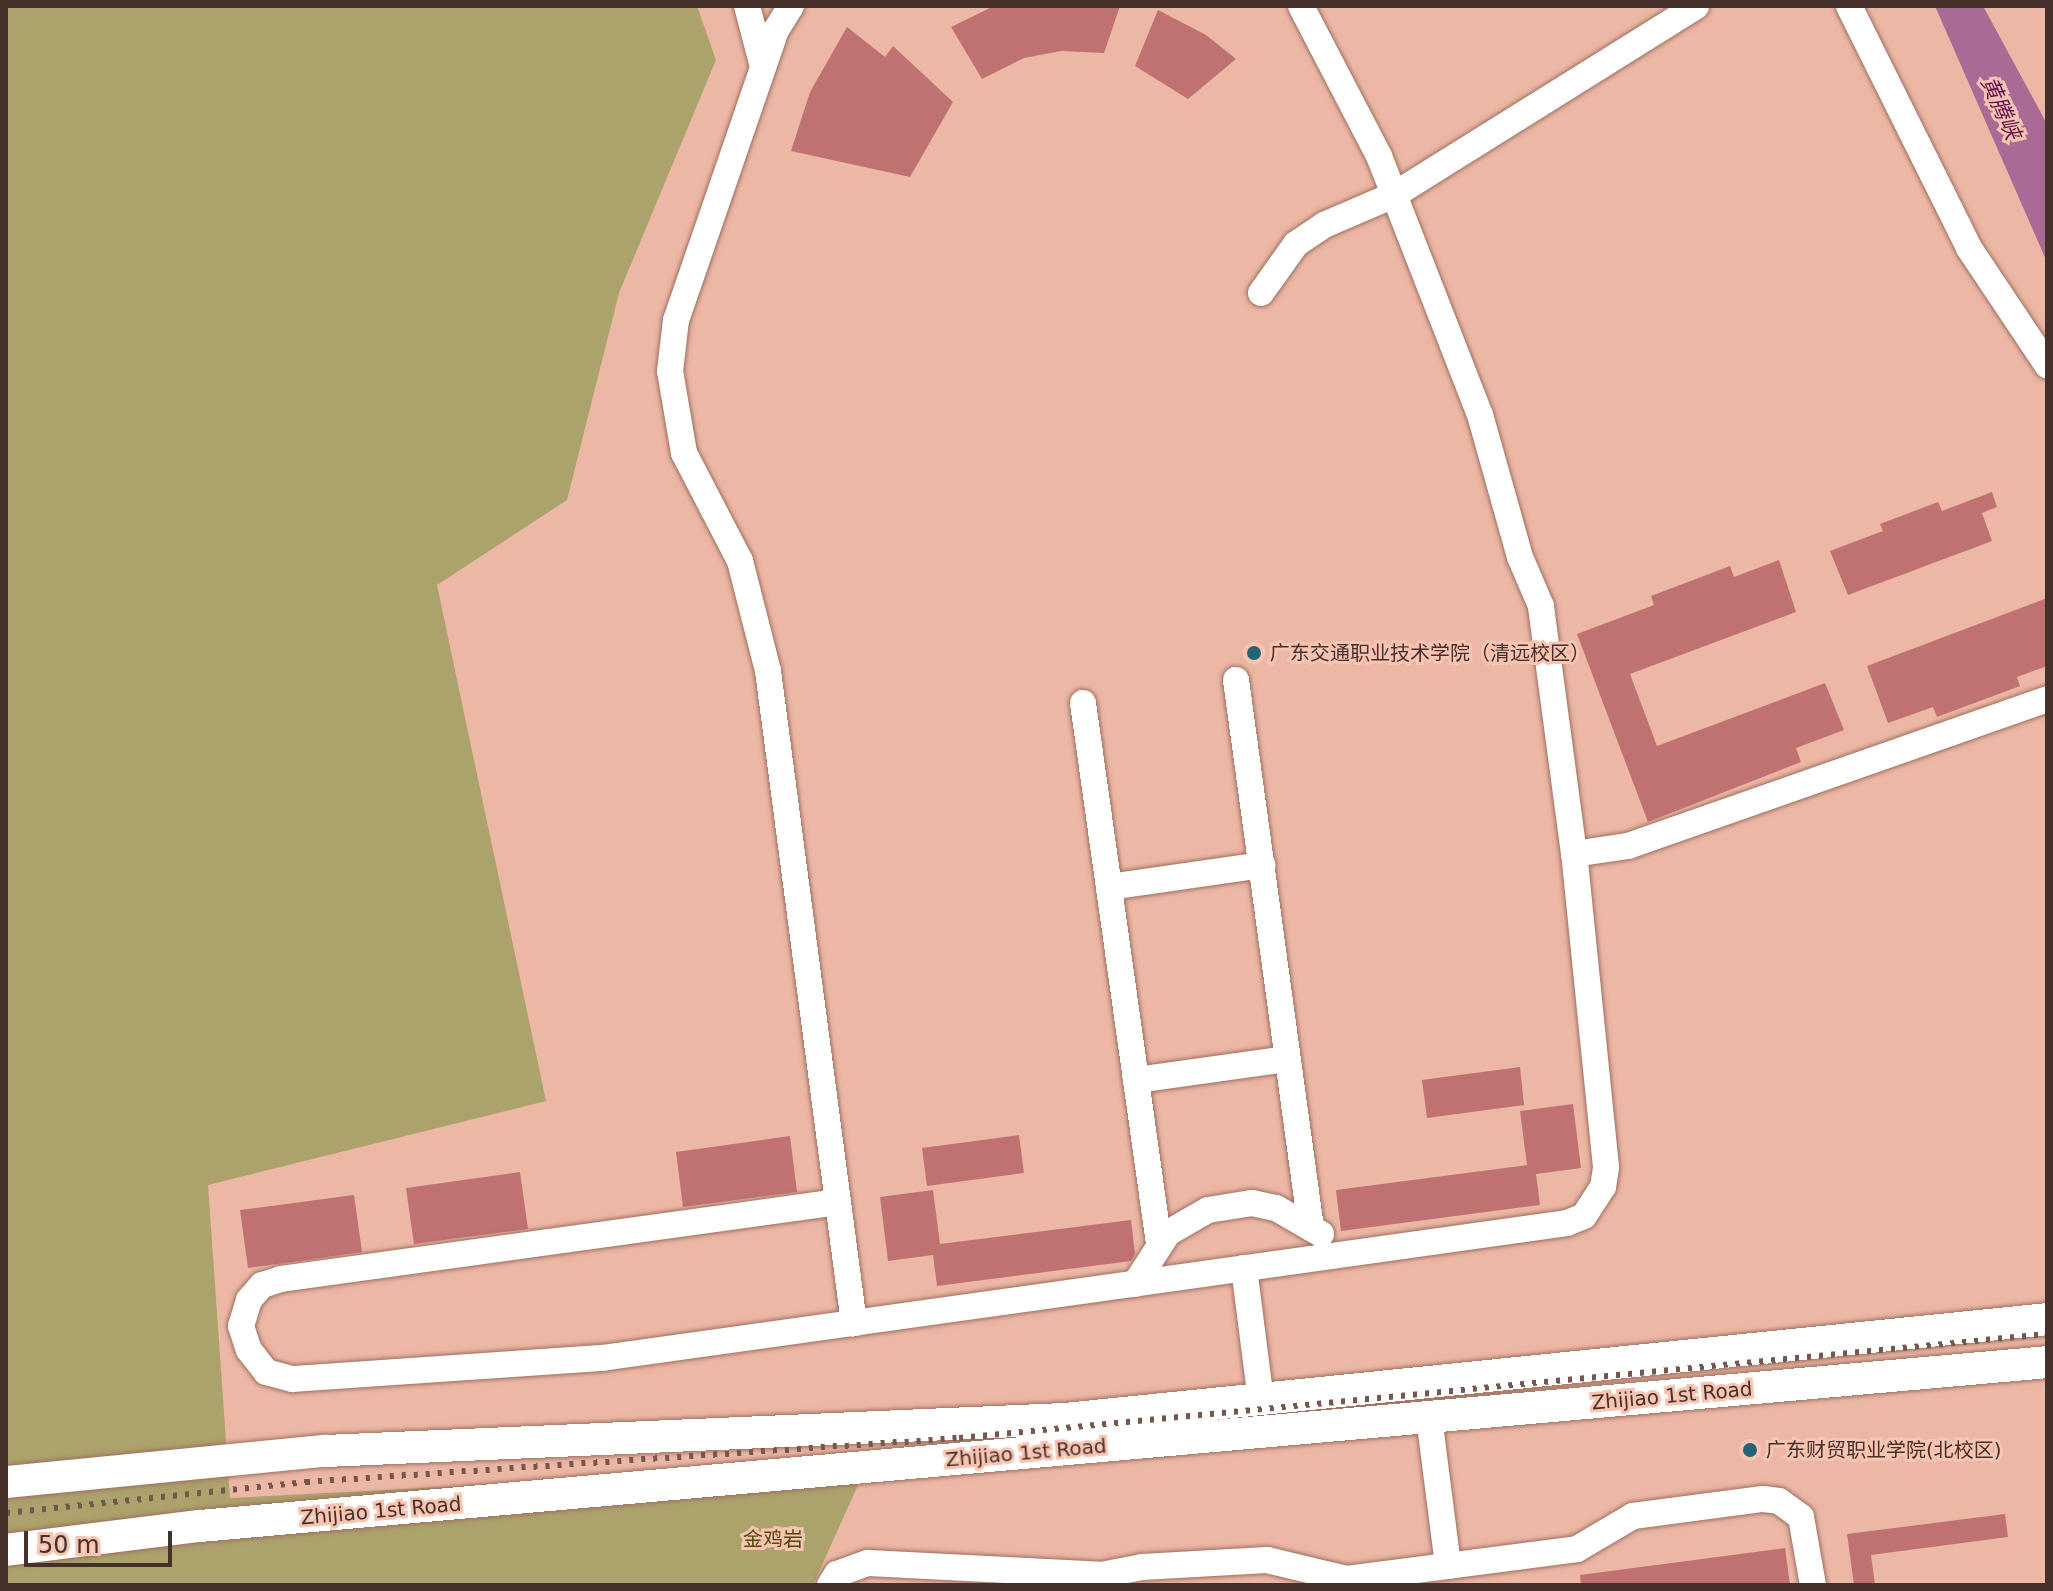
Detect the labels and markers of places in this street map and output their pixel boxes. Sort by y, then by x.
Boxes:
place label: 广东交通职业技术学院（清远校区） [1270,641,1590,665]
marker: 广东交通职业技术学院（清远校区） [1245,644,1263,662]
place label: 广东财贸职业学院(北校区) [1766,1438,2002,1462]
marker: 广东财贸职业学院(北校区) [1741,1441,1759,1459]

